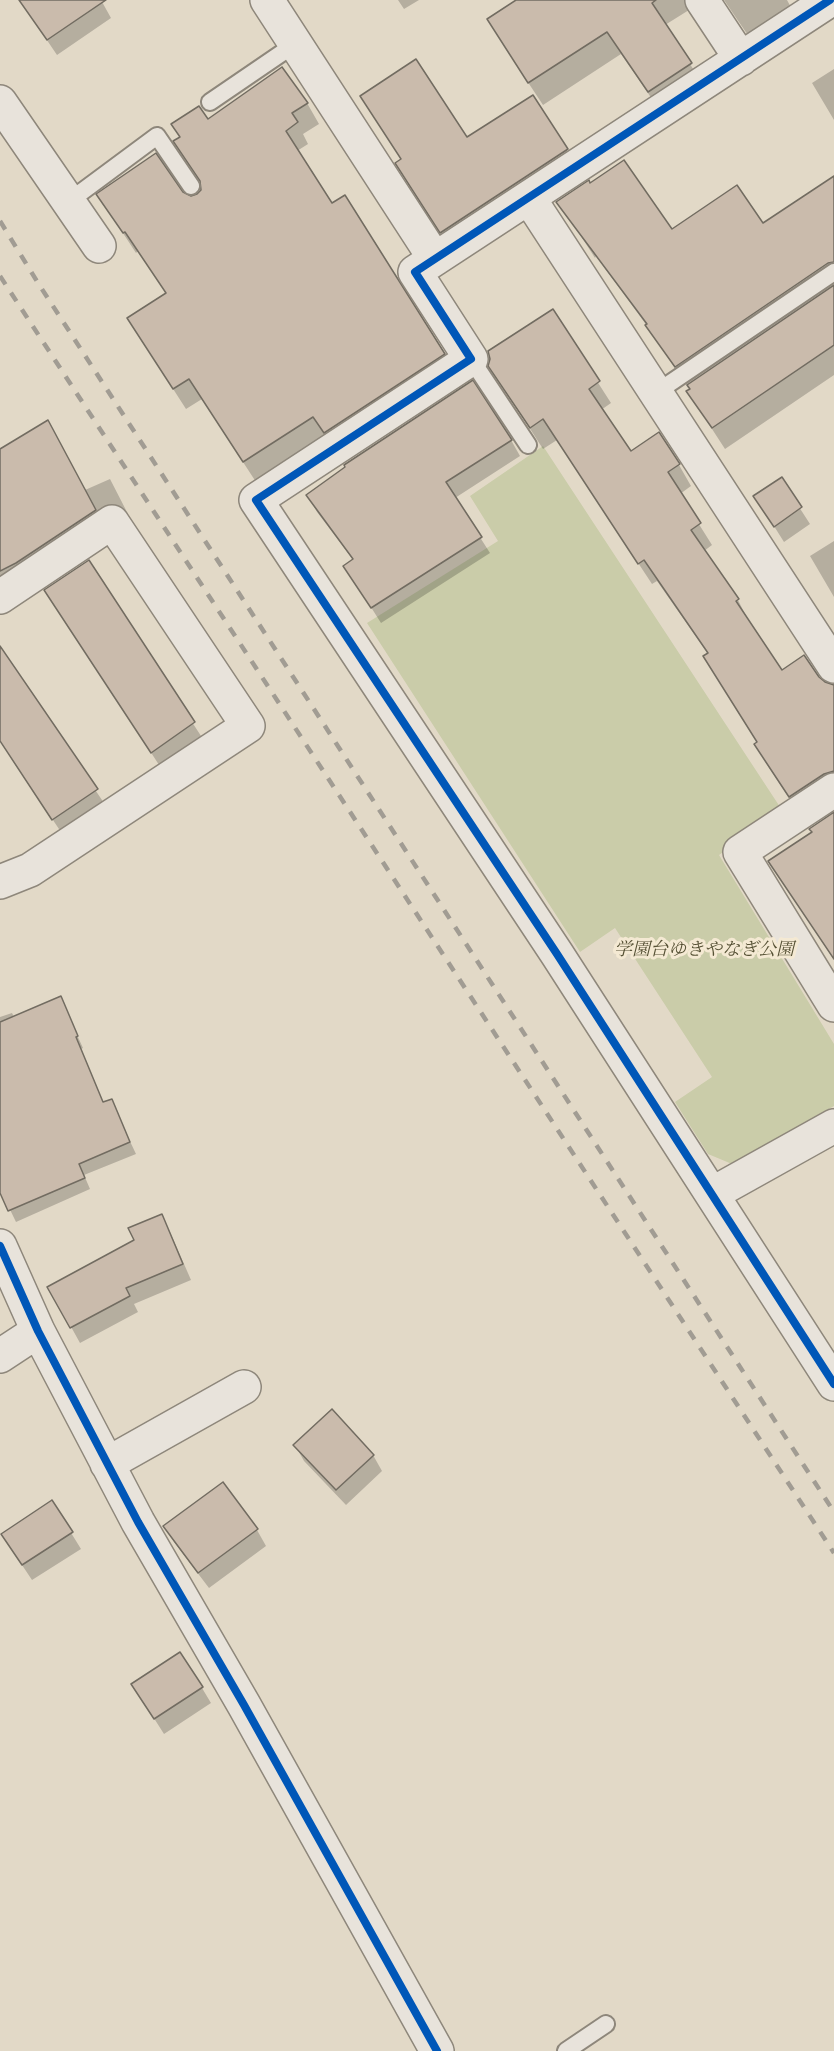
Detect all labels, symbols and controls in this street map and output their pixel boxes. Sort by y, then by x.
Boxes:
park label: 学園台ゆきやなぎ公園 [614,940,794,962]

